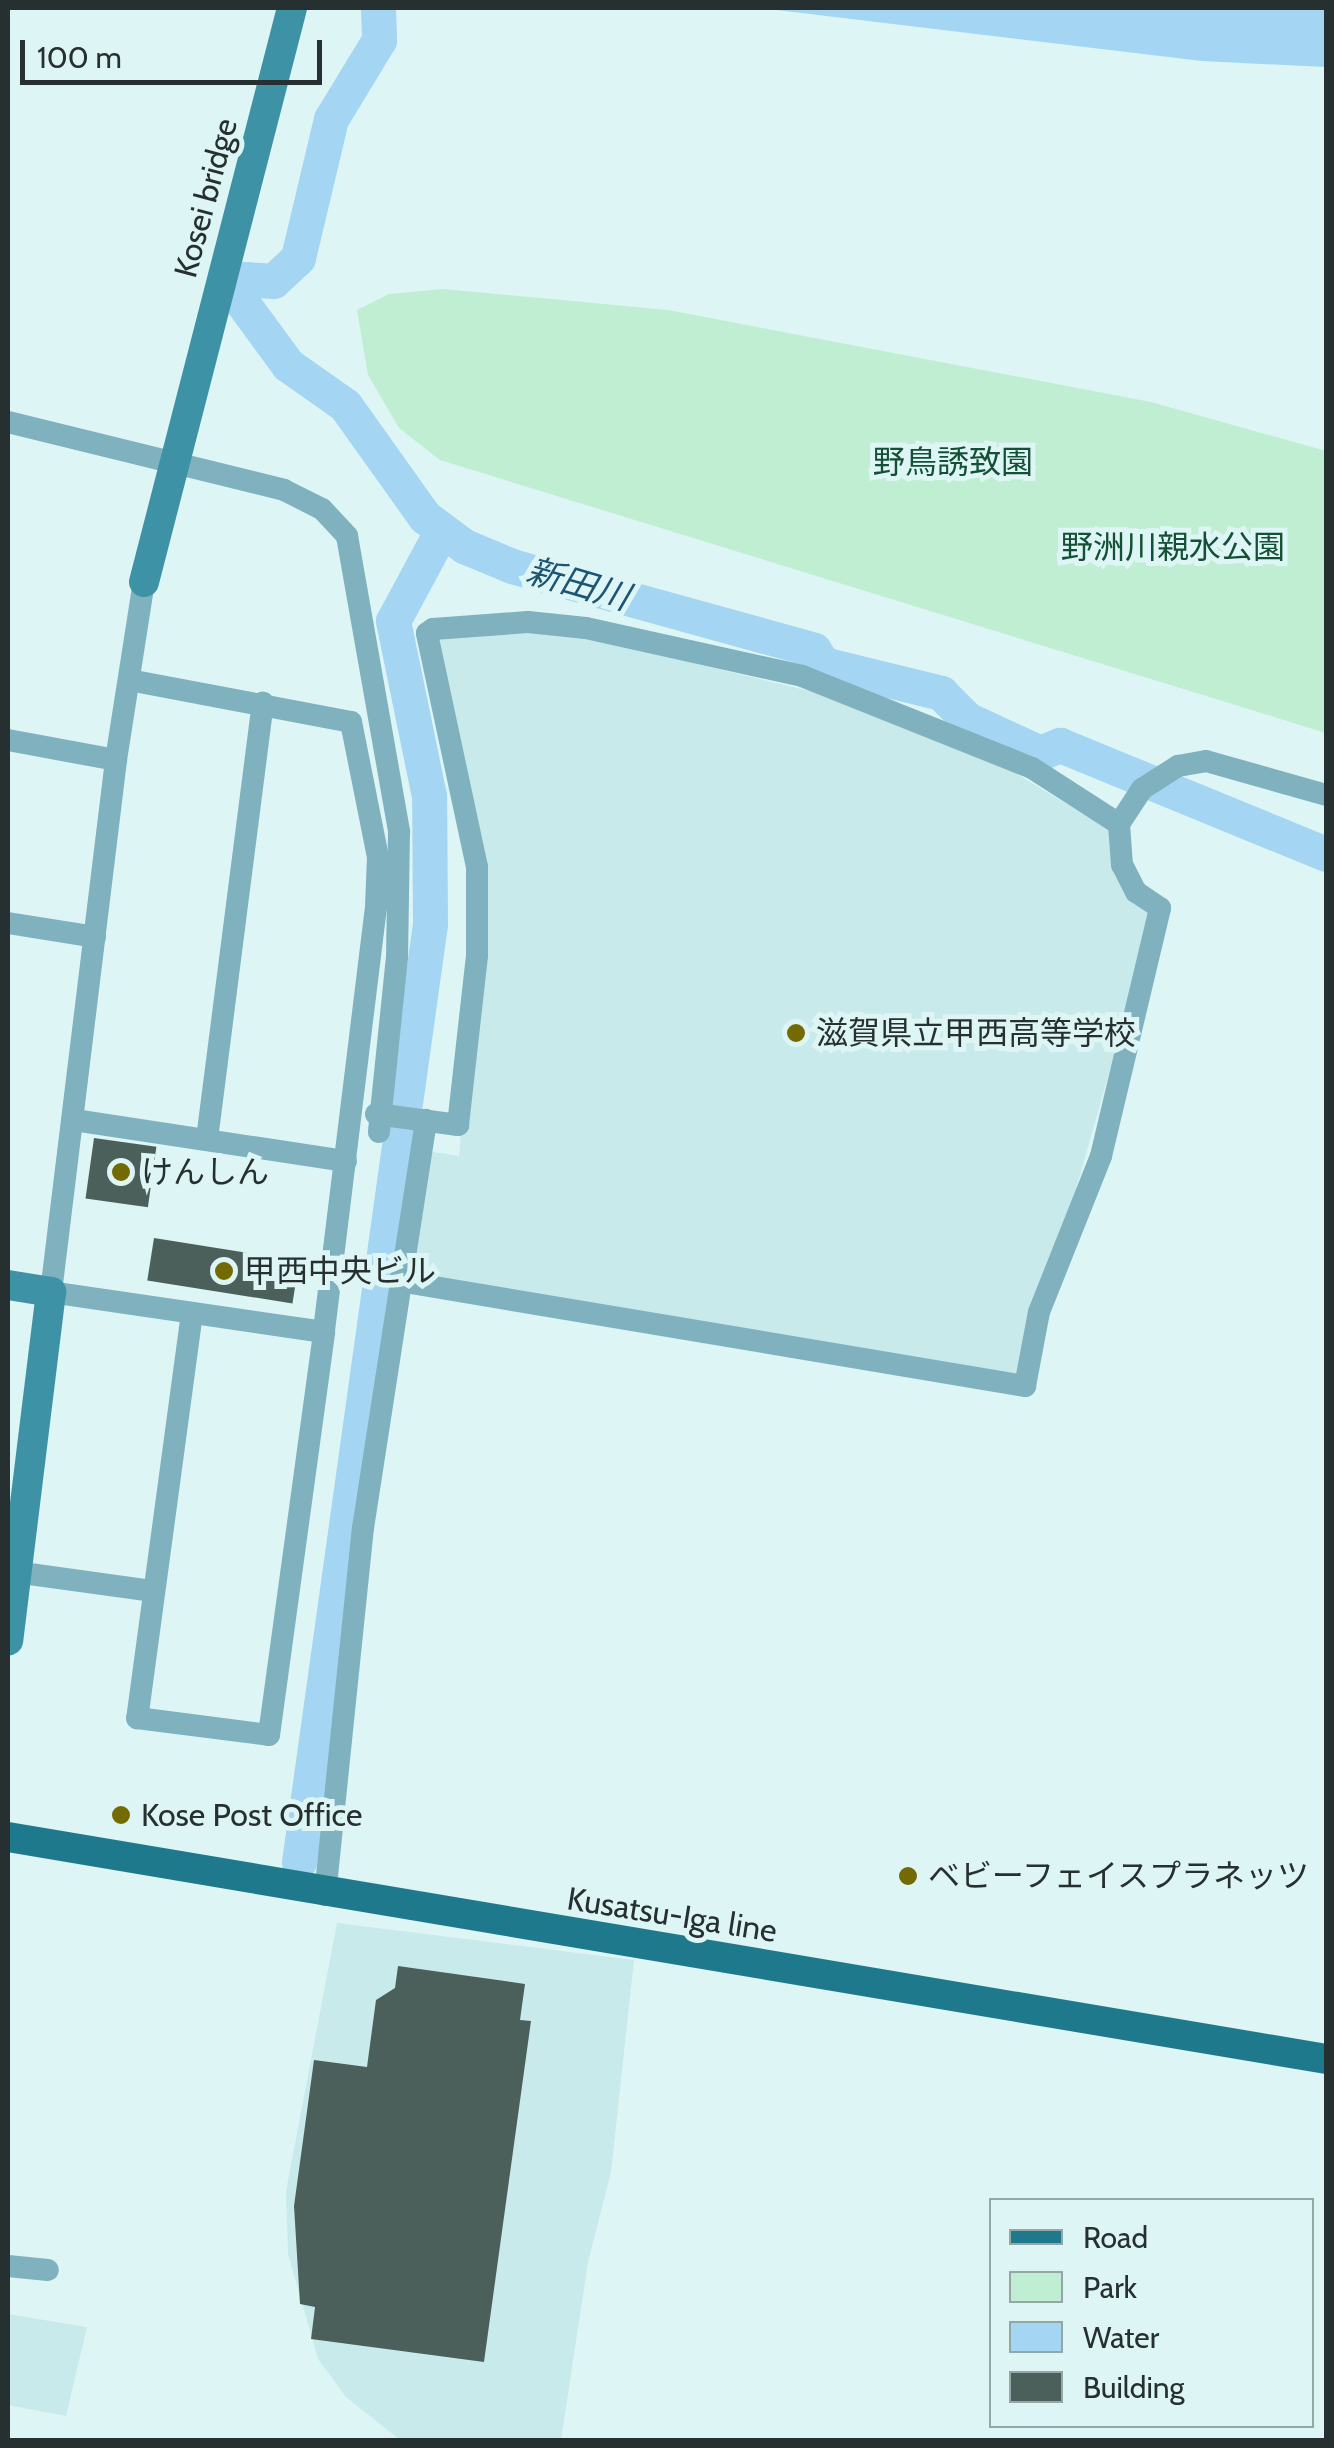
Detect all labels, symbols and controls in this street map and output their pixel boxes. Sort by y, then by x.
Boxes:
scale bar [25,20,328,82]
text: 100 m [37,39,122,76]
street label: Kosei bridge [166,114,246,282]
park label: 野鳥誘致園 [873,443,1033,481]
park label: 野洲川親水公園 [1061,528,1285,566]
water label: 新田川 [522,549,634,619]
place label: 滋賀県立甲西高等学校 [816,1014,1136,1052]
marker: 滋賀県立甲西高等学校 [785,1022,807,1044]
place label: けんしん [141,1153,269,1191]
marker: けんしん [110,1161,132,1183]
place label: 甲西中央ビル [244,1252,436,1290]
marker: 甲西中央ビル [213,1260,235,1282]
place label: Kose Post Office [141,1796,362,1834]
marker: Kose Post Office [110,1804,132,1826]
place label: ベビーフェイスプラネッツ [928,1857,1312,1895]
marker: ベビーフェイスプラネッツ [897,1865,919,1887]
street label: Kusatsu-Iga line [565,1879,779,1951]
legend [989,2198,1314,2428]
text: Road [1083,2219,1148,2256]
text: Park [1083,2269,1137,2306]
text: Water [1083,2319,1159,2356]
text: Building [1083,2369,1185,2406]

